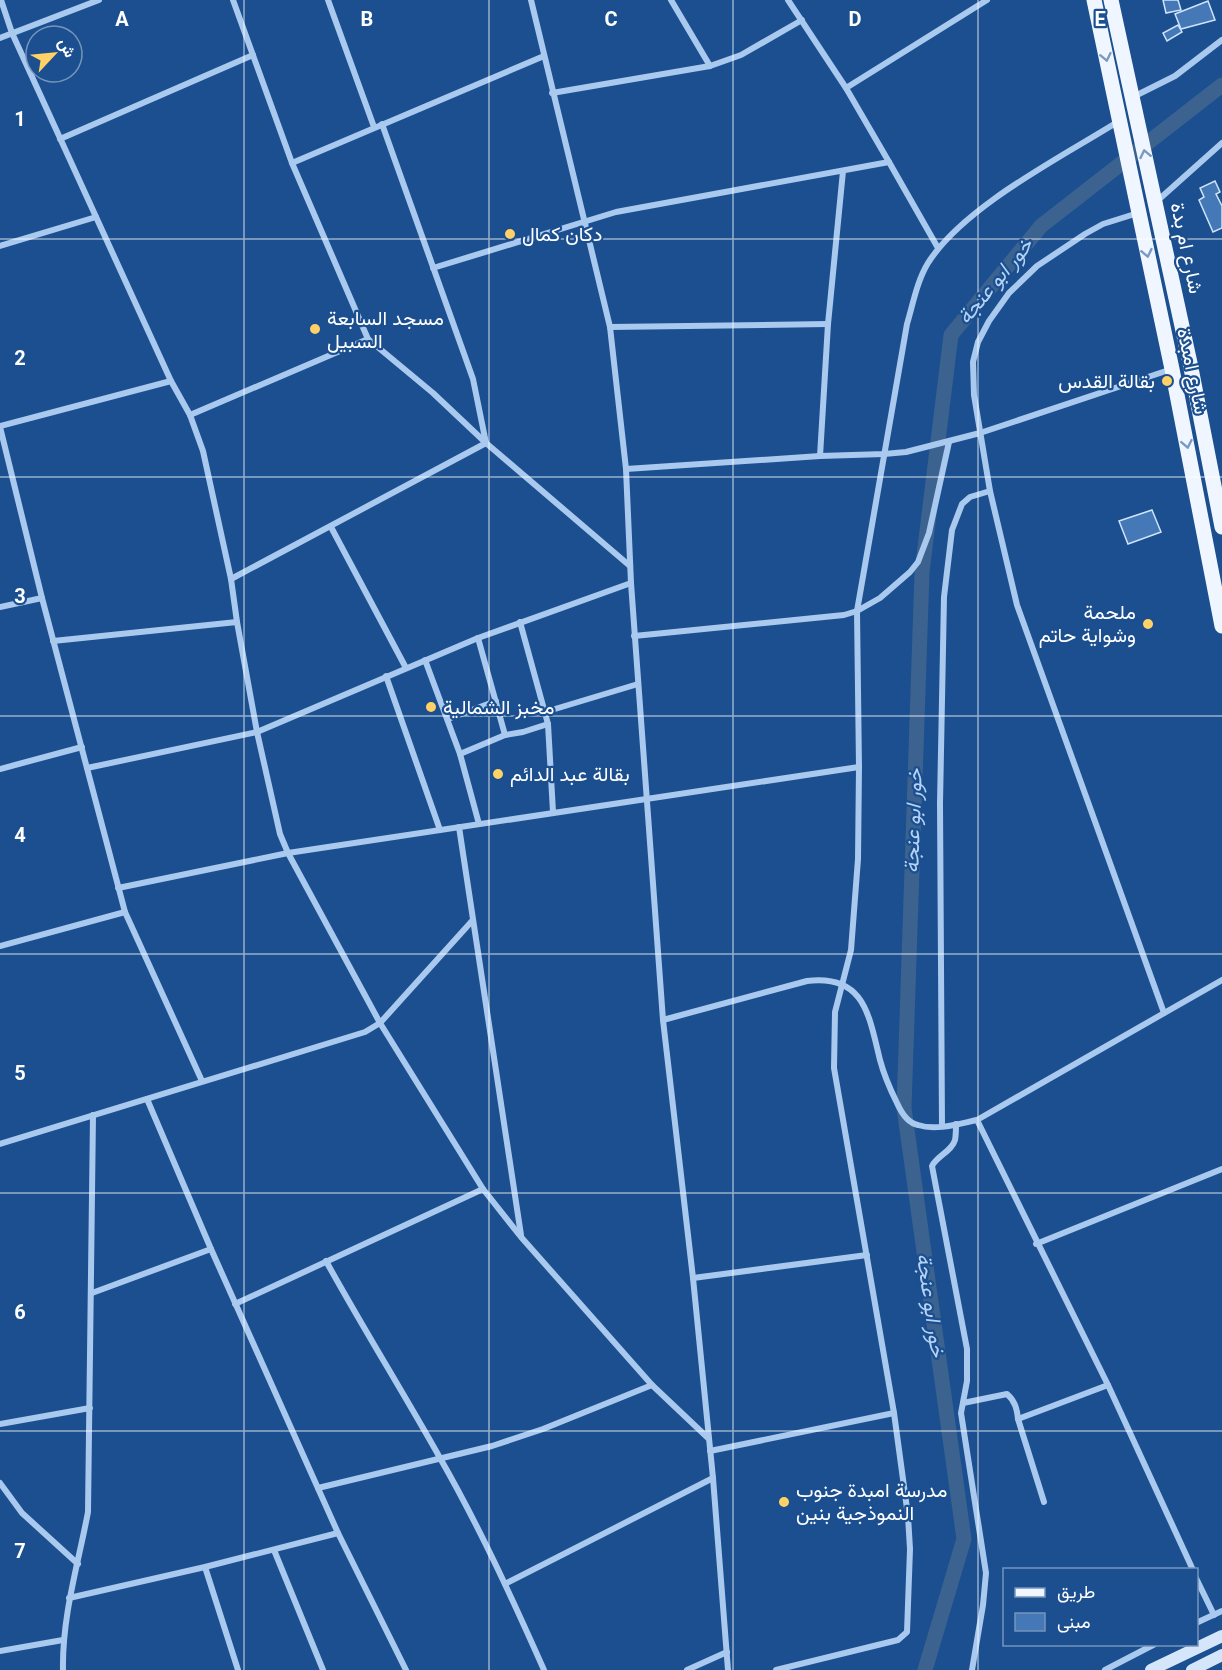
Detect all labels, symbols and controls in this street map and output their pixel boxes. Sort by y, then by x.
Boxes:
text: A [115,7,129,31]
text: B [361,7,373,31]
text: C [604,7,618,31]
text: D [849,7,862,31]
text: E [1094,7,1106,31]
north arrow [24,24,84,84]
text: ش [54,35,80,60]
one-way arrow [1099,52,1112,62]
text: 1 [14,107,26,131]
one-way arrow [1139,150,1152,160]
street label: شارع ام بدة [1164,200,1208,296]
place label: دكان كمال [522,222,602,246]
marker: دكان كمال [503,227,517,241]
water label: خور ابو عنجة [952,233,1039,329]
one-way arrow [1140,247,1153,257]
place label: مسجد السابعة السبيل [327,306,444,353]
marker: مسجد السابعة السبيل [308,322,322,336]
street label: شارع امبدة [1170,326,1214,417]
text: 2 [14,346,26,370]
place label: بقالة القدس [1058,369,1155,393]
marker: بقالة القدس [1160,374,1174,388]
one-way arrow [1180,438,1193,448]
text: 3 [14,584,26,608]
place label: ملحمة وشواية حاتم [1039,600,1136,648]
marker: ملحمة وشواية حاتم [1141,617,1155,631]
place label: مخبز الشمالية [443,695,554,720]
marker: مخبز الشمالية [424,700,438,714]
place label: بقالة عبد الدائم [510,762,630,787]
marker: بقالة عبد الدائم [491,767,505,781]
water label: خور ابو عنجة [899,767,928,874]
text: 4 [14,823,26,847]
text: 5 [14,1061,26,1085]
water label: خور ابو عنجة [911,1252,950,1359]
text: 6 [14,1300,26,1324]
place label: مدرسة امبدة جنوب النموذجية بنين [796,1478,947,1526]
marker: مدرسة امبدة جنوب النموذجية بنين [777,1495,791,1509]
text: 7 [14,1539,26,1563]
legend [1003,1568,1198,1646]
text: طريق [1057,1581,1095,1603]
text: مبنى [1057,1611,1091,1633]

